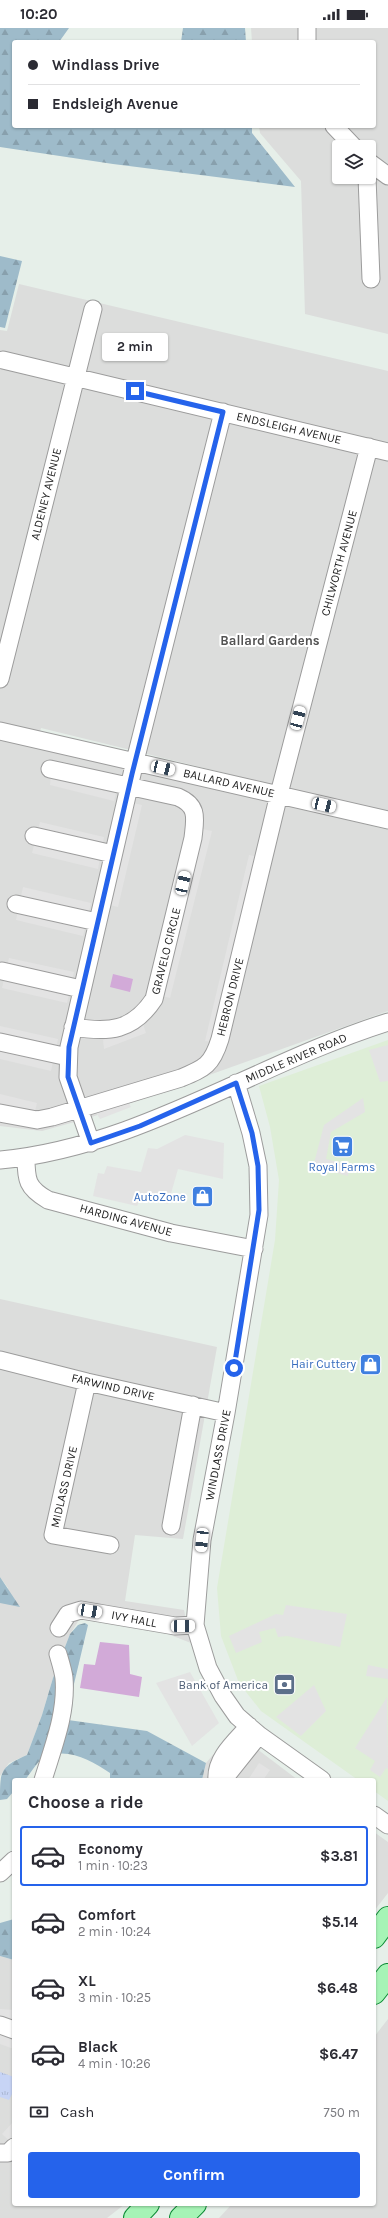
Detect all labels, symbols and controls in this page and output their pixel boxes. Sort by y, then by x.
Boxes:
text: 10:20 [20,5,57,23]
text: Windlass Drive [52,56,159,74]
text: Endsleigh Avenue [52,95,178,113]
map controls [332,140,376,184]
button: layers [332,140,376,184]
callout: 2 min [102,333,168,361]
text: 2 min [117,339,153,354]
route end [126,382,144,400]
street label: ENDSLEIGH AVENUE [235,409,343,447]
street label: ALDENEY AVENUE [28,447,64,541]
street label: CHILWORTH AVENUE [318,508,360,618]
district label: Ballard Gardens [220,633,320,648]
car [289,705,307,731]
car [150,759,176,777]
street label: BALLARD AVENUE [182,766,276,800]
car [311,796,337,814]
car [174,870,192,896]
street label: GRAVELO CIRCLE [148,906,184,996]
street label: HEBRON DRIVE [213,956,247,1038]
street label: MIDDLE RIVER ROAD [243,1030,349,1086]
supermarket icon: Royal Farms [329,1133,355,1159]
place label: Royal Farms [309,1160,375,1174]
shop icon: AutoZone [189,1184,215,1210]
place label: AutoZone [134,1190,186,1204]
street label: HARDING AVENUE [78,1201,174,1239]
shop icon: Hair Cuttery [358,1351,384,1377]
place label: Hair Cuttery [291,1357,356,1371]
route start [225,1359,243,1377]
street label: FARWIND DRIVE [70,1371,156,1403]
street label: WINDLASS DRIVE [202,1408,234,1502]
street label: MIDLASS DRIVE [48,1445,80,1529]
car [195,1527,209,1553]
car [77,1603,103,1619]
street label: IVY HALL [110,1608,158,1630]
car [171,1620,195,1632]
bank icon: Bank of America [271,1672,297,1698]
place label: Bank of America [179,1678,268,1692]
text: Choose a ride [28,1791,143,1813]
icon: car [30,1838,66,1874]
text: Economy [78,1840,143,1858]
text: $3.81 [320,1847,358,1865]
text: 1 min · 10:23 [78,1858,148,1873]
icon: car [30,1904,66,1940]
text: Comfort [78,1906,136,1924]
text: $5.14 [321,1913,358,1931]
text: 2 min · 10:24 [78,1924,151,1939]
icon: car [30,1970,66,2006]
text: XL [78,1972,96,1990]
text: $6.48 [317,1979,358,1997]
text: 3 min · 10:25 [78,1990,151,2005]
icon: car [30,2036,66,2072]
text: Black [78,2038,118,2056]
text: $6.47 [319,2045,358,2063]
text: 4 min · 10:26 [78,2056,151,2071]
icon: cash [28,2101,50,2123]
text: Cash [60,2103,94,2121]
text: 750 m [324,2105,360,2120]
button: Confirm [28,2152,360,2198]

